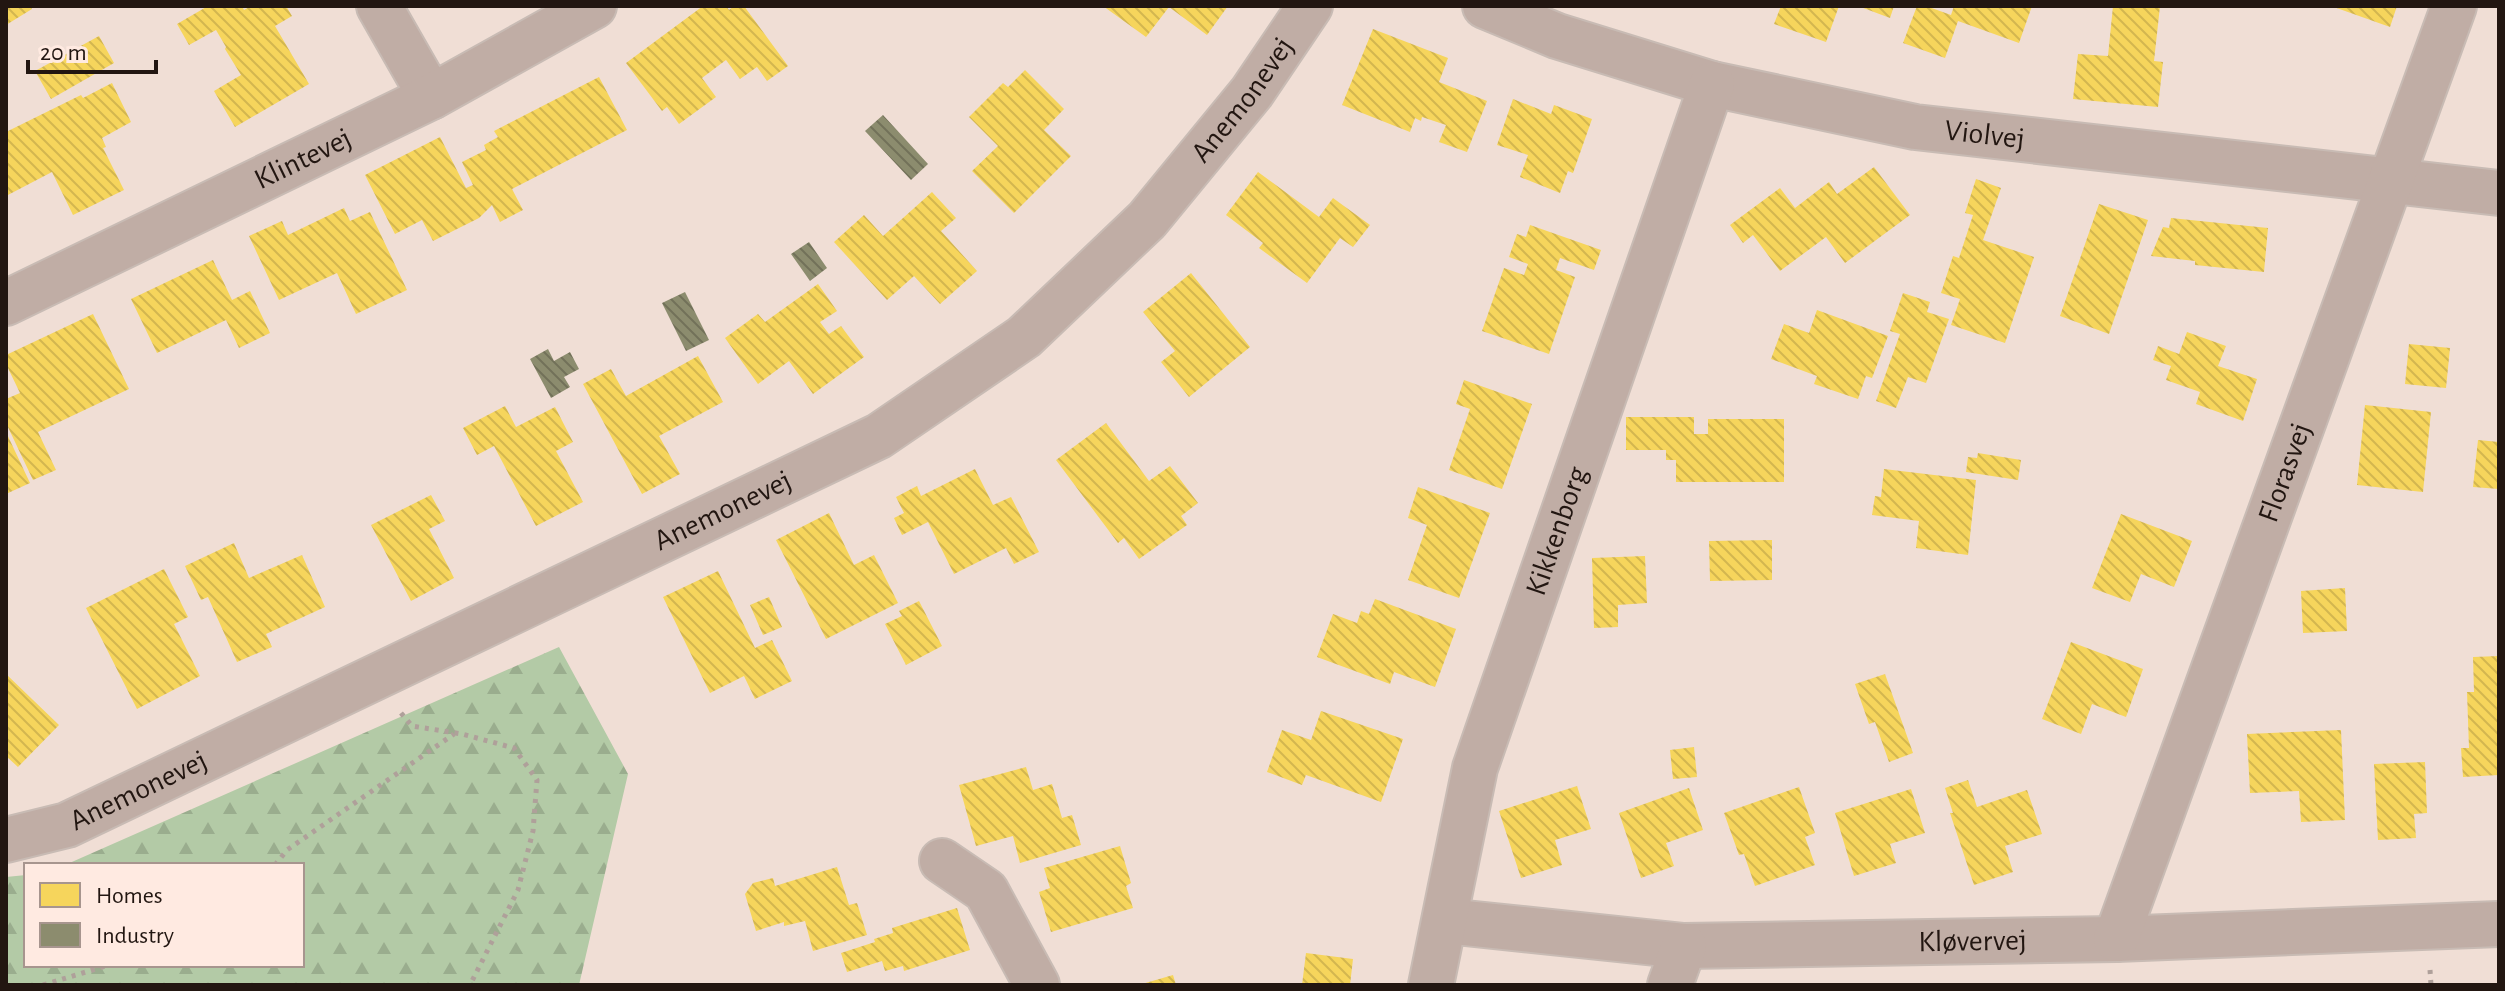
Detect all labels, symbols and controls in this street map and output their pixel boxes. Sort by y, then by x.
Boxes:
scale bar [28,24,156,74]
street label: Anemonevej [1186,32,1299,168]
text: 20 m [40,41,87,65]
street label: Violvej [1943,115,2026,154]
street label: Klintevej [250,123,356,195]
street label: Florasvej [2253,419,2317,526]
street label: Kikkenborg [1521,463,1593,599]
street label: Anemonevej [649,465,796,556]
street label: Anemonevej [65,745,212,836]
legend [24,863,304,967]
text: Homes [96,884,163,908]
text: Industry [96,924,174,948]
street label: Kløvervej [1918,925,2027,957]

